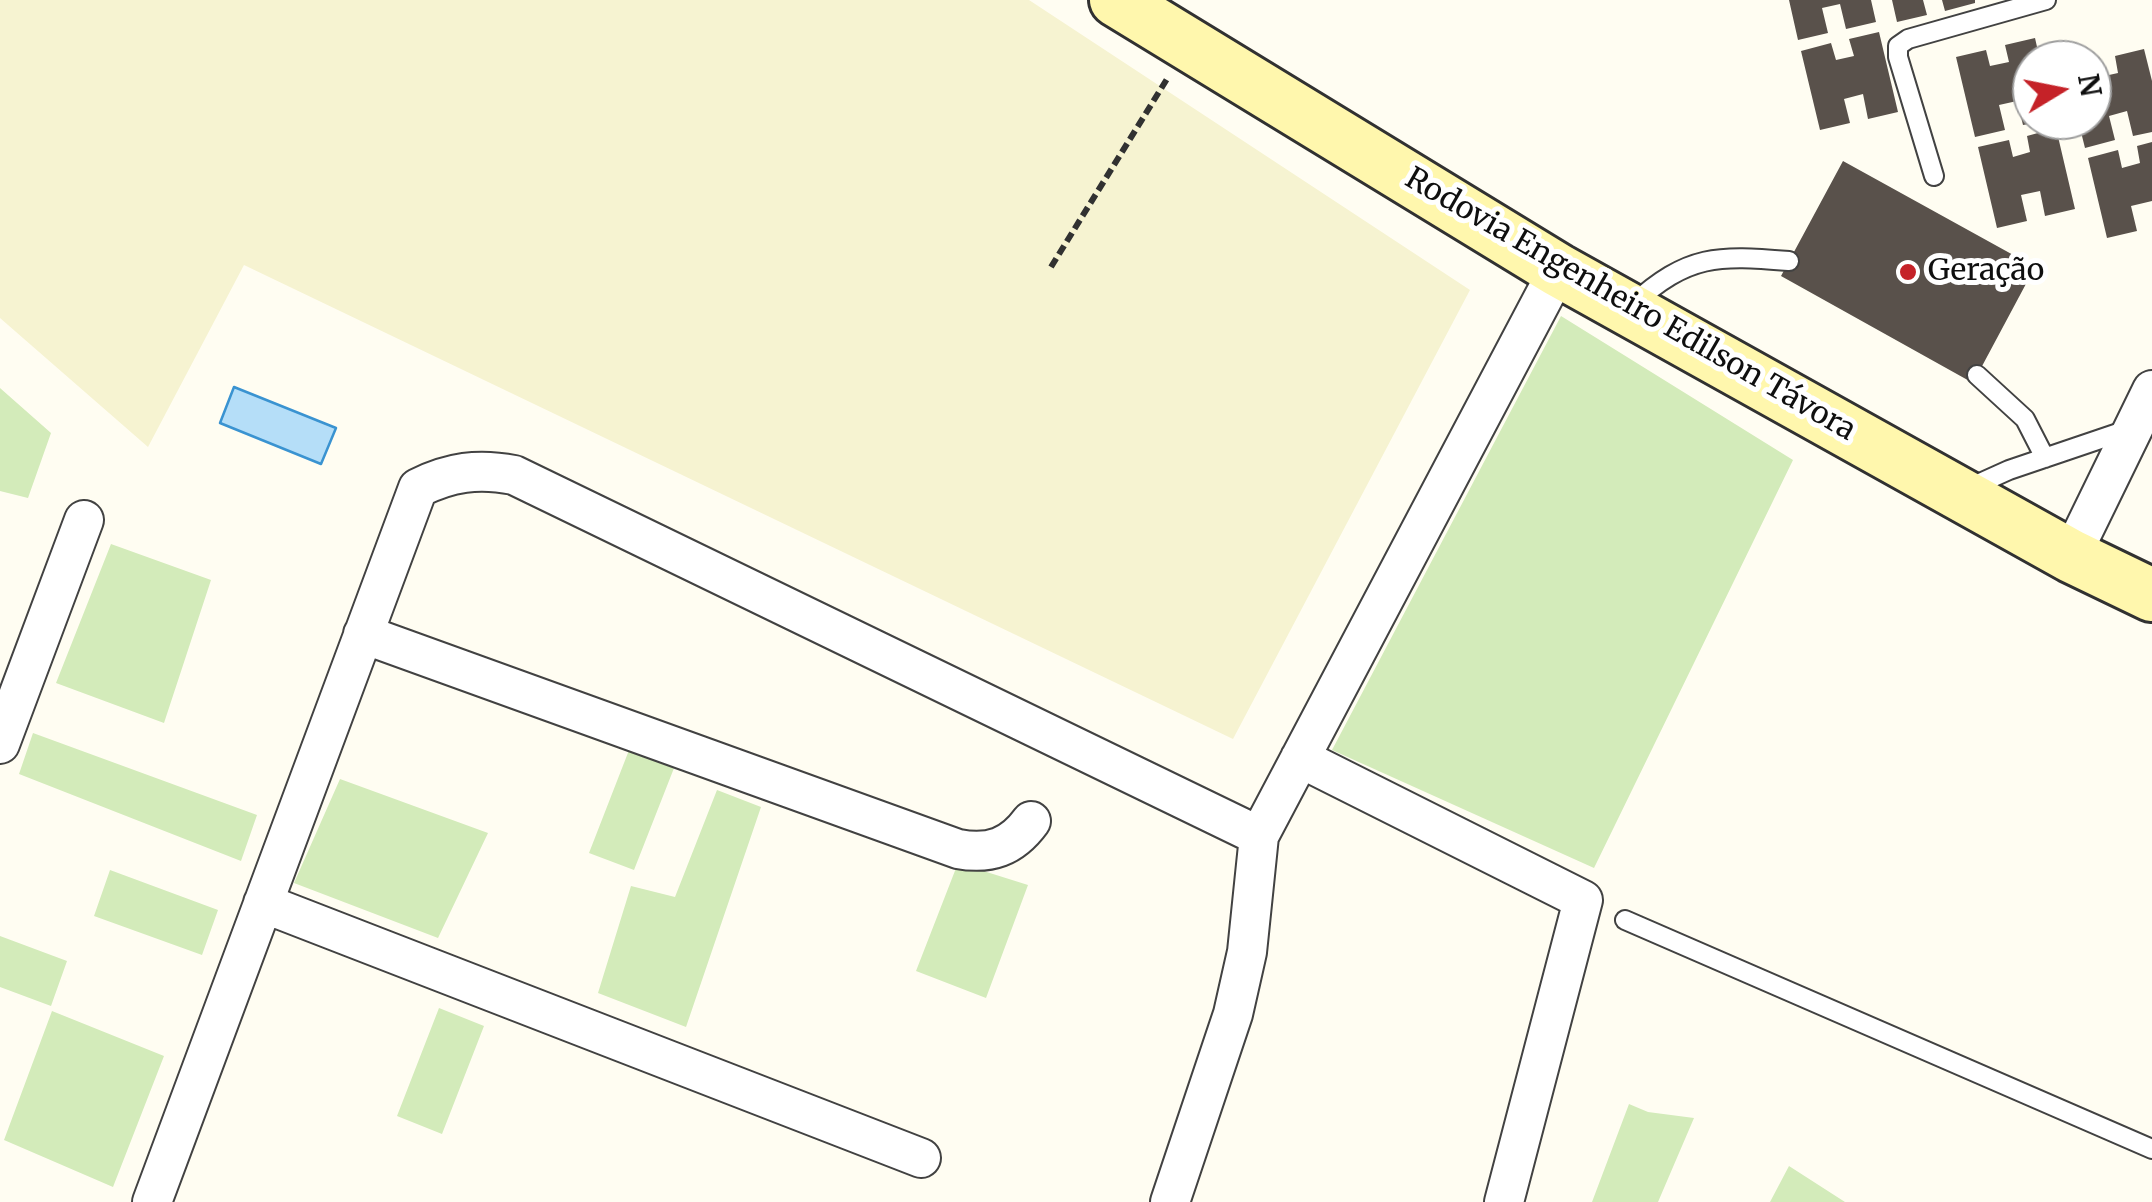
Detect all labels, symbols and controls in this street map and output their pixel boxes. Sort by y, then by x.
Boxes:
north arrow [2012,40,2112,140]
text: N [2070,71,2109,99]
street label: Rodovia Engenheiro Edilson Távora [1399,161,1861,449]
place label: Geração [1928,254,2044,290]
marker: Geração [1897,261,1919,283]

